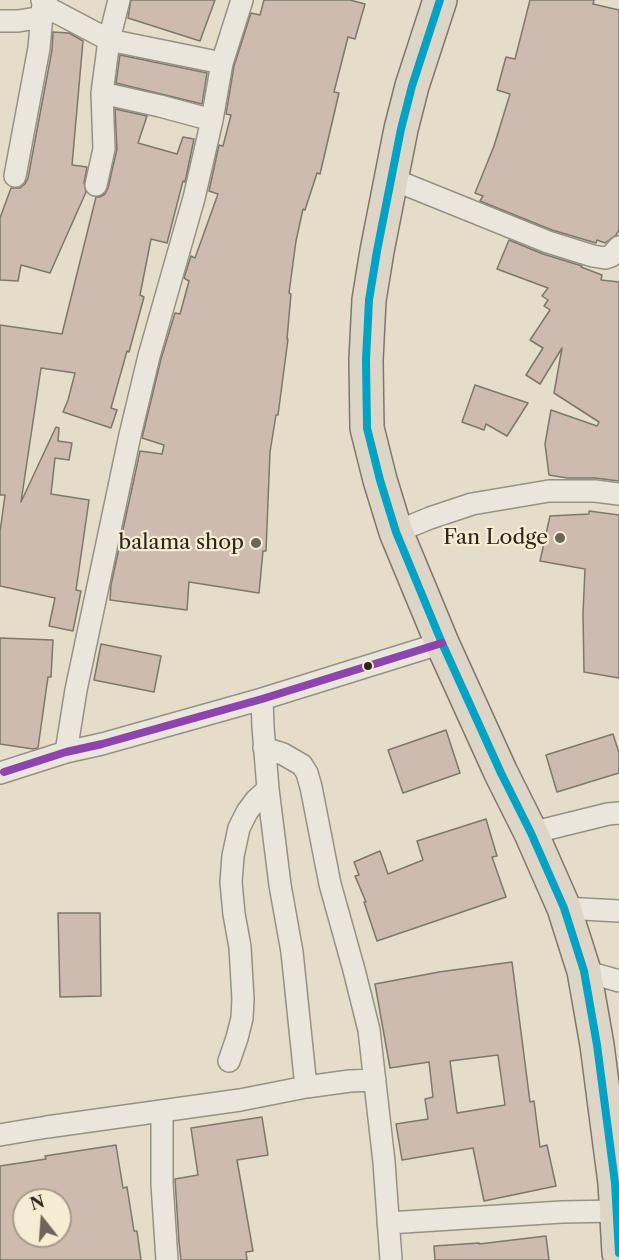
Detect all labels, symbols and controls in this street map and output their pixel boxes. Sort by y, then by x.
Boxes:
place label: Fan Lodge [443,525,548,551]
place label: balama shop [119,530,244,556]
marker: Fan Lodge [553,531,567,545]
marker: balama shop [249,536,263,550]
unlabelled marker [362,660,374,672]
north arrow [12,1188,72,1248]
text: N [28,1191,47,1214]

